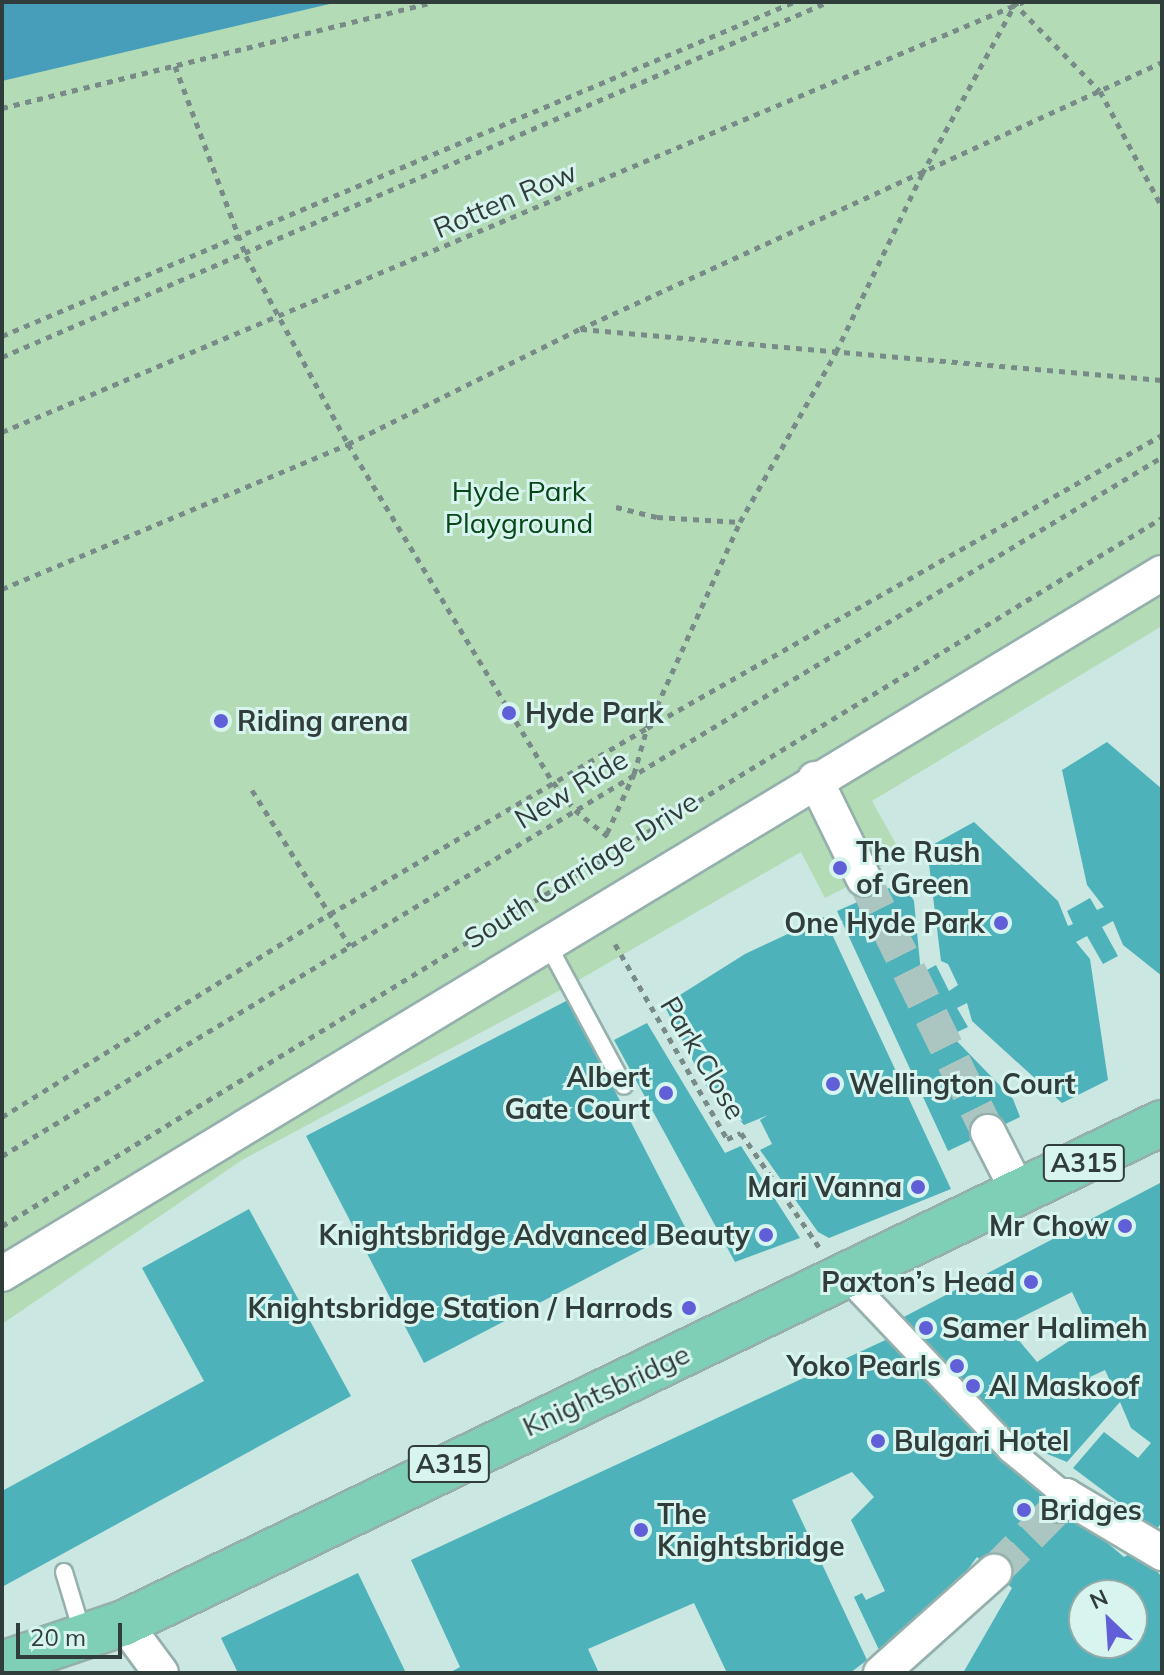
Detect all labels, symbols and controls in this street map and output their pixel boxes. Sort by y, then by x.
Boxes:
street label: Rotten Row [428,155,582,245]
park label: Hyde Park Playground [445,474,593,540]
place label: Hyde Park [525,696,664,730]
place label: Riding arena [237,704,408,738]
marker: Hyde Park [500,704,518,722]
marker: Riding arena [212,712,230,730]
street label: New Ride [508,742,634,836]
street label: South Carriage Drive [458,784,704,956]
place label: The Rush of Green [856,835,980,901]
marker: The Rush of Green [831,859,849,877]
place label: One Hyde Park [784,906,985,940]
marker: One Hyde Park [992,914,1010,932]
street label: Park Close [653,991,753,1125]
place label: Albert Gate Court [505,1060,650,1126]
place label: Wellington Court [849,1067,1076,1101]
marker: Wellington Court [824,1075,842,1093]
marker: Albert Gate Court [657,1084,675,1102]
road number: A315 [1042,1141,1126,1185]
place label: Mari Vanna [747,1170,902,1204]
marker: Mari Vanna [909,1178,927,1196]
place label: Mr Chow [989,1209,1109,1243]
marker: Mr Chow [1116,1217,1134,1235]
place label: Knightsbridge Advanced Beauty [318,1218,750,1252]
marker: Knightsbridge Advanced Beauty [757,1226,775,1244]
place label: Paxton’s Head [821,1265,1015,1299]
marker: Paxton’s Head [1022,1273,1040,1291]
place label: Knightsbridge Station / Harrods [248,1291,673,1325]
marker: Knightsbridge Station / Harrods [680,1299,698,1317]
place label: Samer Halimeh [942,1311,1148,1345]
marker: Samer Halimeh [917,1319,935,1337]
street label: Knightsbridge [517,1337,695,1443]
place label: Yoko Pearls [787,1349,941,1383]
marker: Yoko Pearls [948,1357,966,1375]
place label: Al Maskoof [989,1369,1139,1403]
marker: Al Maskoof [964,1377,982,1395]
place label: Bulgari Hotel [894,1424,1069,1458]
marker: Bulgari Hotel [869,1432,887,1450]
road number: A315 [407,1442,491,1486]
place label: Bridges [1040,1493,1142,1527]
place label: The Knightsbridge [657,1497,845,1563]
marker: Bridges [1015,1501,1033,1519]
marker: The Knightsbridge [632,1521,650,1539]
north arrow [1068,1579,1148,1659]
text: N [1085,1583,1112,1615]
scale bar [20,1607,126,1657]
text: 20 m [30,1622,86,1652]

